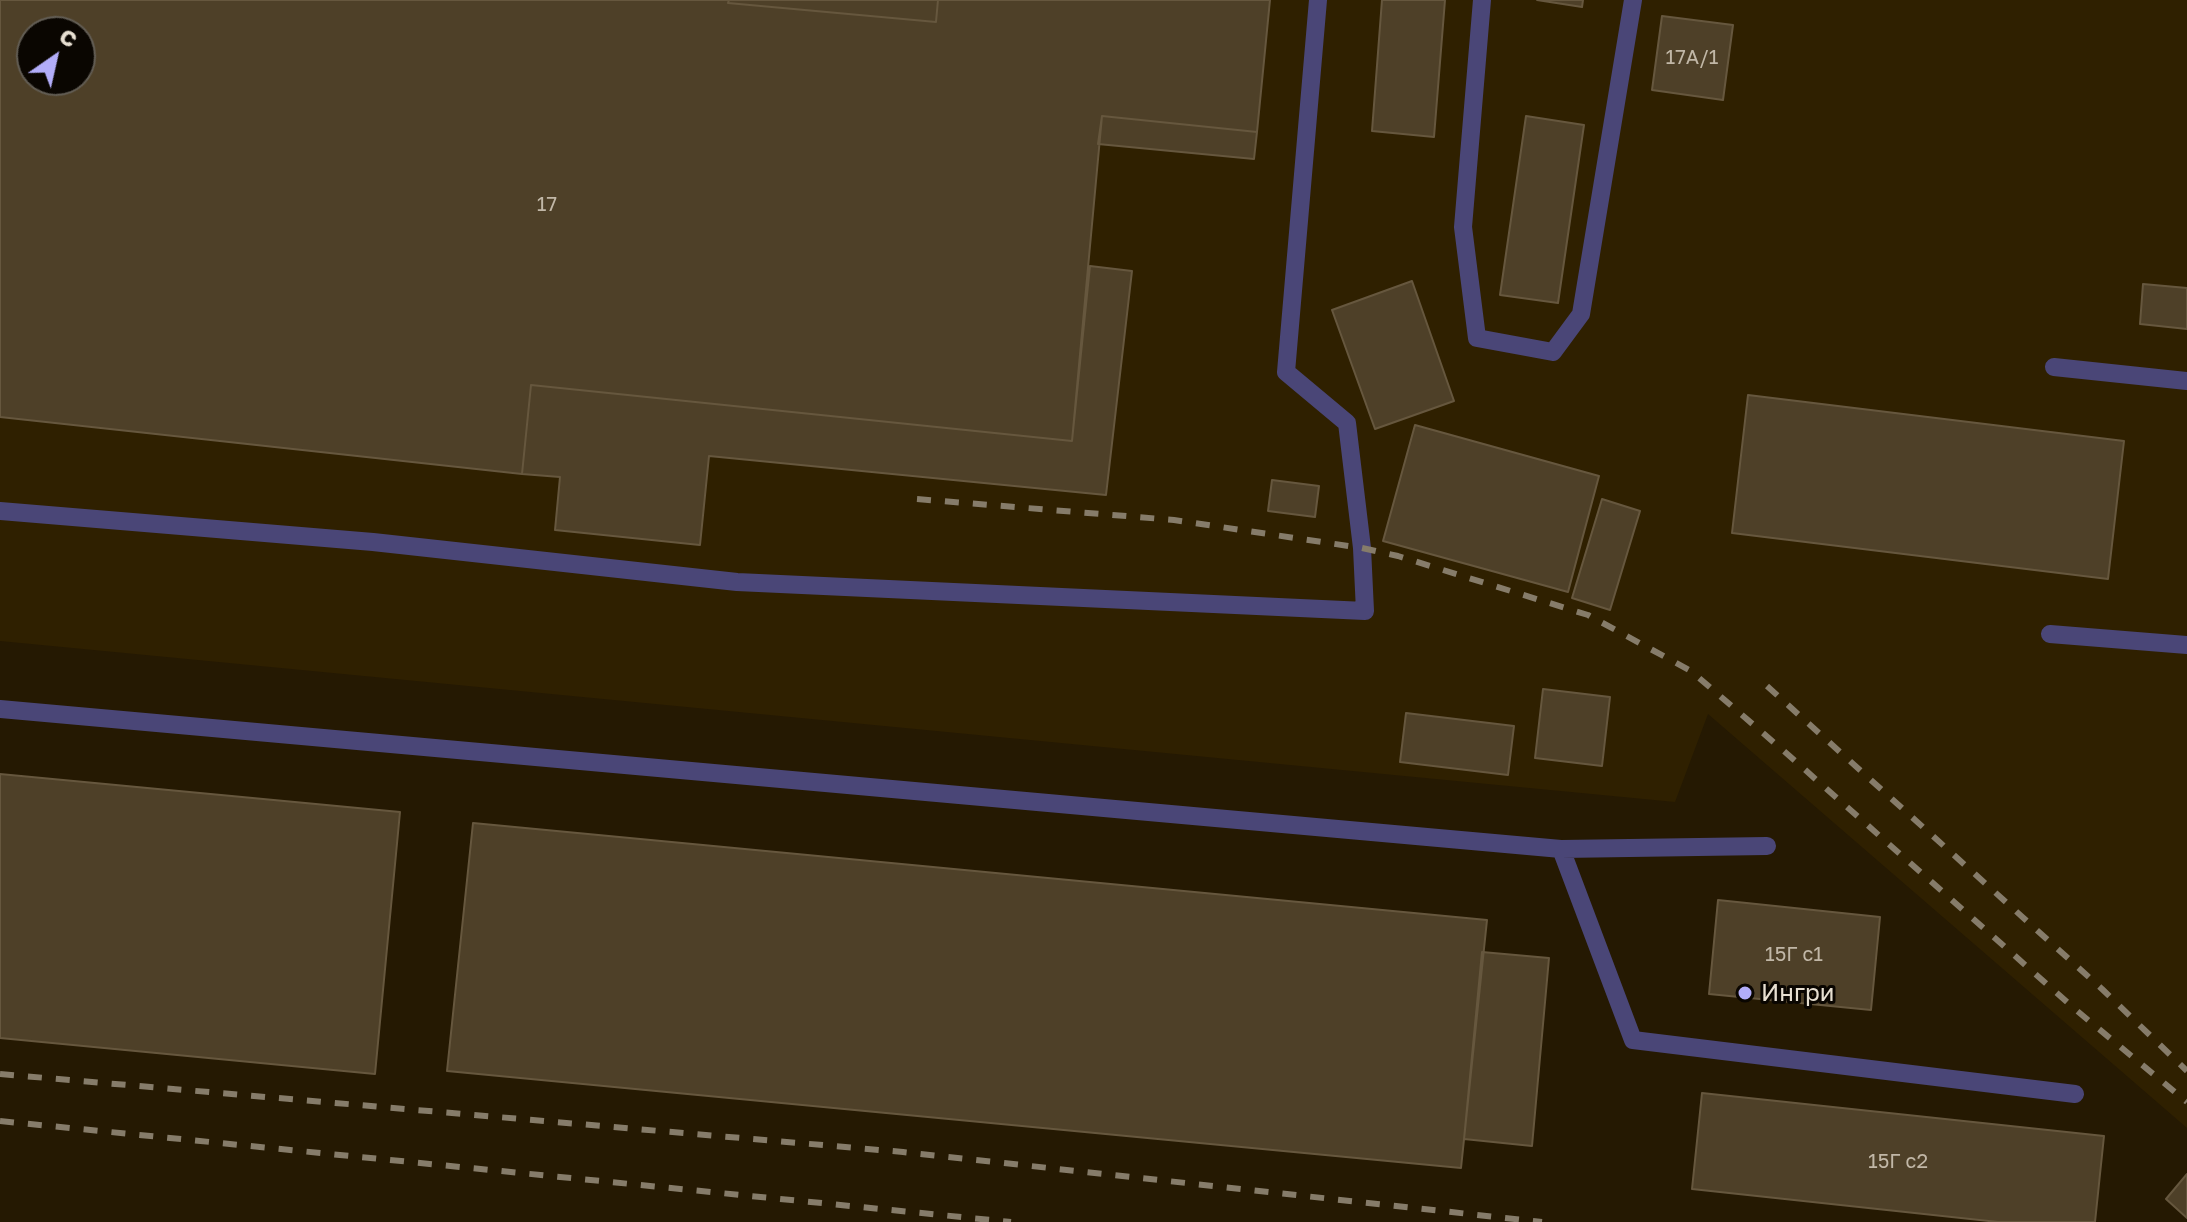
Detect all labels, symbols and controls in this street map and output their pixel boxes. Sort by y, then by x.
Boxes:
north arrow [16,16,96,96]
text: С [55,22,83,53]
house number: 17А/1 [1666,46,1718,70]
house number: 17 [537,193,557,217]
house number: 15Г с1 [1765,943,1823,967]
place label: Ингри [1761,979,1834,1007]
marker: Ингри [1736,984,1754,1002]
house number: 15Г с2 [1868,1150,1928,1174]

